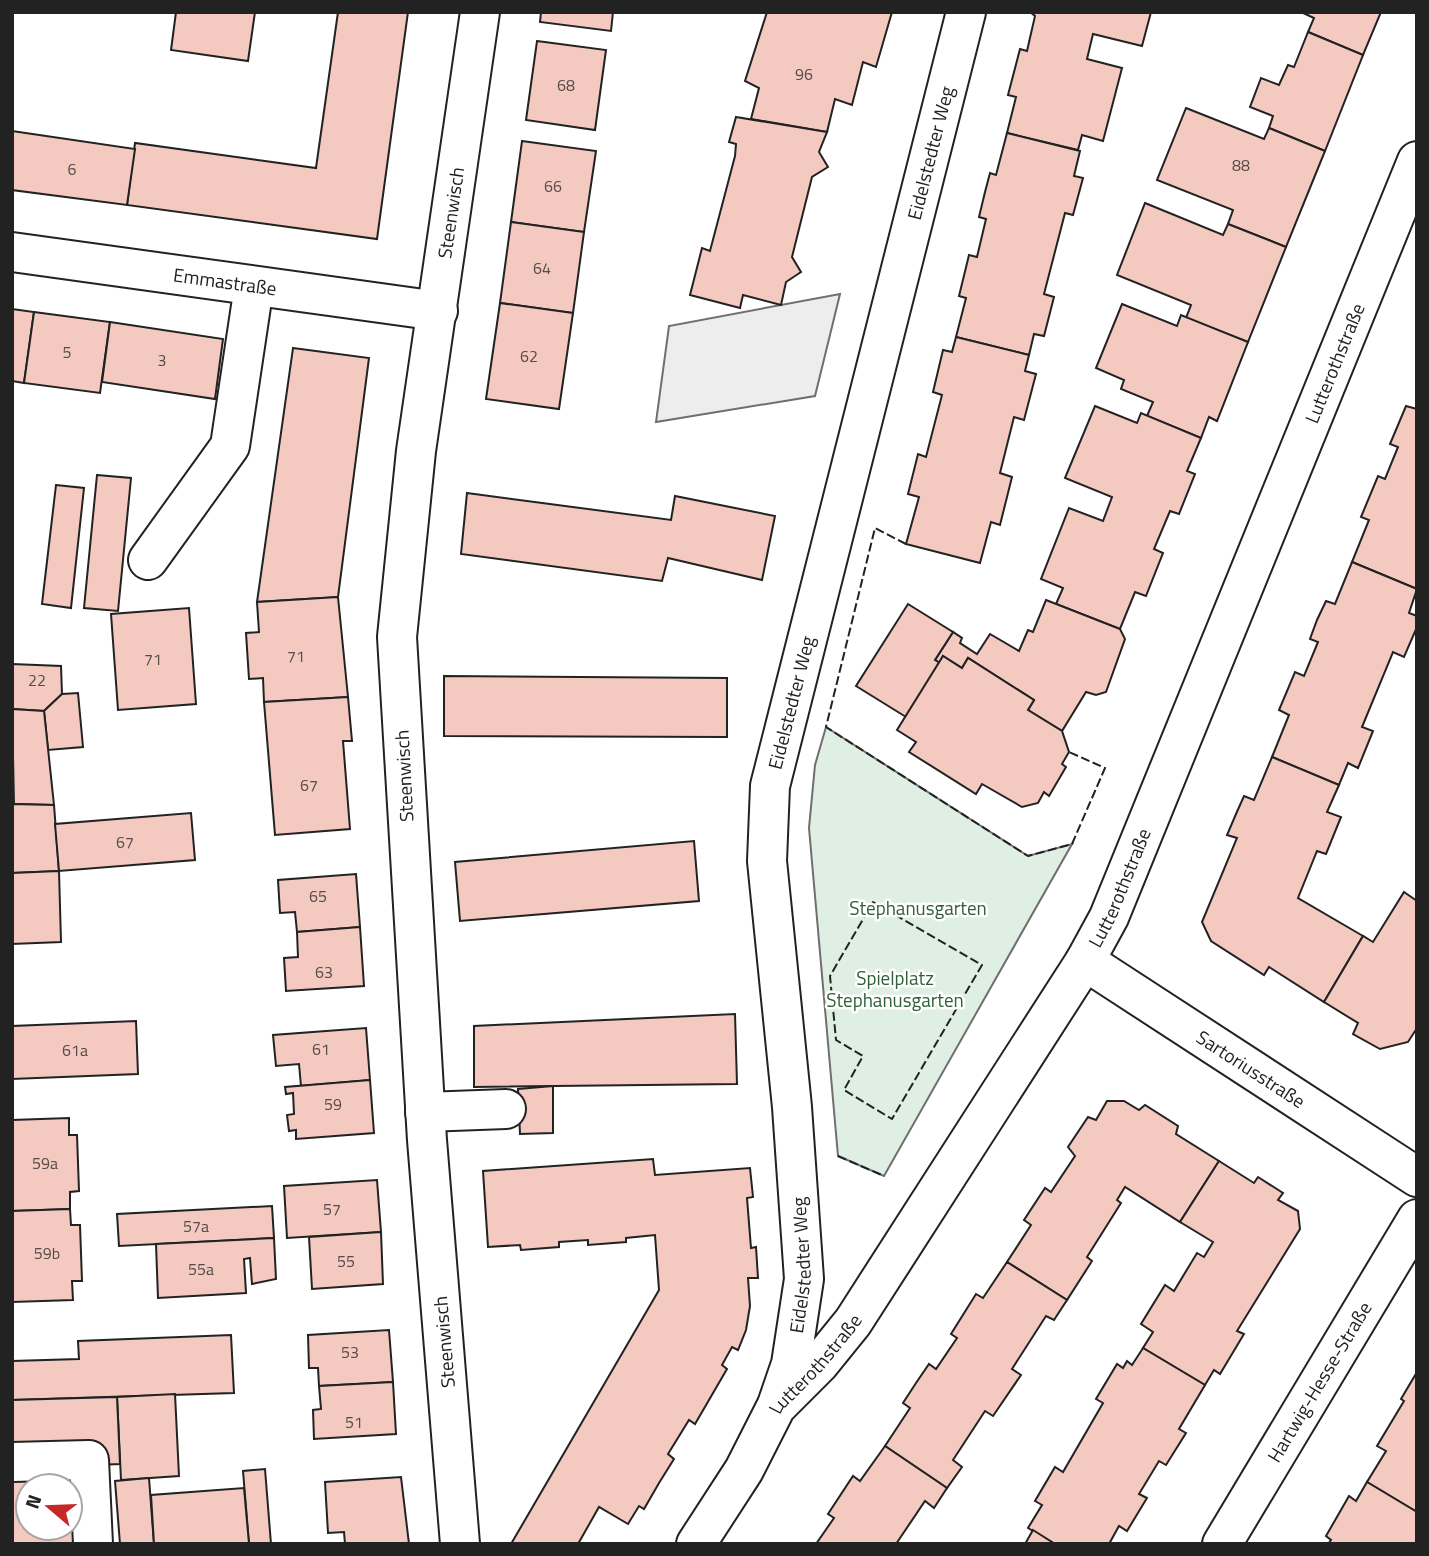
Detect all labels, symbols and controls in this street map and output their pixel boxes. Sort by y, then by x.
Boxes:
house number: 96 [795,62,813,86]
house number: 68 [557,73,575,97]
street label: Eidelstedter Weg [899,83,961,223]
house number: 88 [1232,153,1250,177]
house number: 6 [68,157,77,181]
street label: Steenwisch [429,165,471,260]
house number: 66 [544,174,562,198]
house number: 64 [533,256,551,280]
street label: Emmastraße [172,260,279,302]
street label: Lutterothstraße [1297,298,1372,427]
house number: 5 [63,340,72,364]
house number: 62 [520,344,538,368]
house number: 3 [158,348,166,372]
street label: Eidelstedter Weg [760,632,822,772]
house number: 71 [287,644,305,668]
house number: 71 [144,647,162,671]
house number: 22 [28,668,46,692]
street label: Steenwisch [387,729,420,823]
house number: 67 [300,773,318,797]
street label: Lutterothstraße [1080,824,1158,952]
house number: 67 [116,830,134,854]
house number: 65 [309,884,327,908]
park label: Stephanusgarten [849,893,987,922]
house number: 63 [315,960,333,984]
park label: Spielplatz Stephanusgarten [826,963,964,1014]
street label: Sartoriusstraße [1191,1022,1312,1115]
house number: 61 [312,1037,330,1061]
house number: 61a [62,1038,88,1062]
house number: 59 [324,1092,342,1116]
house number: 59a [32,1151,58,1175]
street label: Eidelstedter Weg [781,1196,818,1335]
house number: 57 [323,1197,341,1221]
house number: 57a [183,1214,209,1238]
house number: 59b [34,1241,60,1265]
house number: 55 [337,1249,355,1273]
house number: 55a [188,1257,214,1281]
street label: Steenwisch [425,1295,462,1389]
street label: Hartwig-Hesse-Straße [1259,1296,1378,1468]
street label: Lutterothstraße [760,1308,869,1418]
house number: 53 [341,1340,359,1364]
house number: 51 [345,1410,363,1434]
north arrow [14,1472,84,1542]
text: N [17,1490,48,1512]

